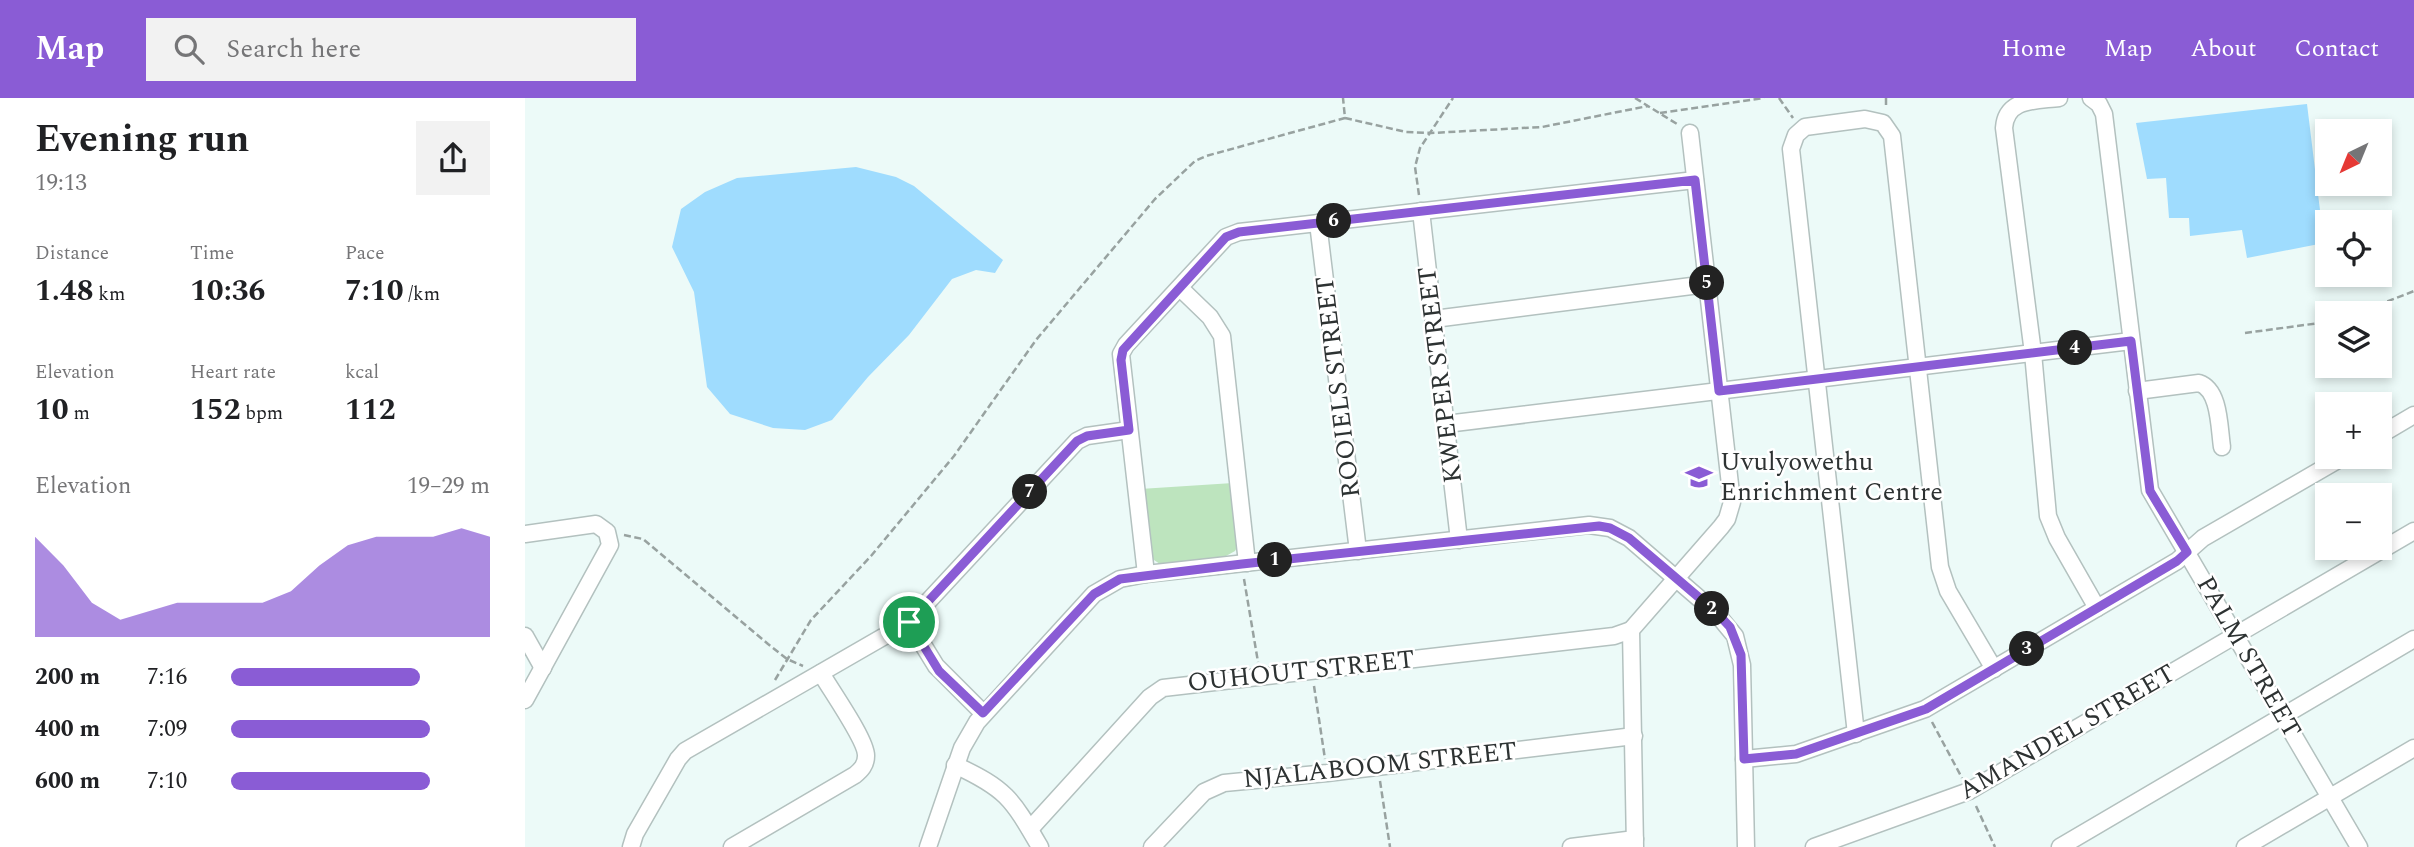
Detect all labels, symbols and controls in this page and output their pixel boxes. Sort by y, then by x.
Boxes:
search box [146,18,636,81]
text: Map [35,24,104,74]
text: Search here [226,29,361,69]
icon: search [170,30,208,68]
text: Home [2001,31,2066,67]
text: Map [2104,31,2152,67]
text: About [2190,31,2256,67]
text: Contact [2294,31,2379,67]
text: Evening run [35,111,249,169]
north arrow [2315,119,2392,196]
map controls [2315,119,2392,560]
button: share [416,121,490,195]
text: 19:13 [35,166,87,201]
pin: 6 [1317,204,1351,238]
text: 6 [1328,206,1339,235]
button: locate [2315,210,2392,287]
text: Distance [35,239,109,268]
text: Time [190,239,234,268]
text: Pace [345,239,384,268]
street label: KWEPER STREET [1407,264,1473,486]
pin: 5 [1689,266,1725,300]
text: 1.48 [35,268,94,314]
text: 10:36 [190,268,265,314]
text: 7:10 [345,268,404,314]
text: 5 [1701,268,1712,297]
street label: ROOIELS STREET [1305,274,1371,500]
text: km [94,280,125,309]
text: /km [404,280,440,309]
button: layers [2315,301,2392,378]
pin: 4 [2057,330,2093,366]
text: 4 [2069,333,2080,362]
text: Elevation [35,358,115,387]
text: Heart rate [190,358,276,387]
text: kcal [345,358,379,387]
text: 10 [35,387,69,433]
text: 152 [190,387,241,433]
text: 112 [345,387,396,433]
button: + [2315,392,2392,469]
text: m [69,399,90,428]
text: bpm [241,399,283,428]
place label: Uvulyowethu Enrichment Centre [1720,442,1943,512]
school or university icon: Uvulyowethu Enrichment Centre [1684,462,1714,492]
text: Elevation [35,469,131,504]
text: 19–29 m [407,469,490,504]
pin: 7 [1013,474,1047,510]
text: 7 [1024,477,1035,506]
button: − [2315,483,2392,560]
pin: 1 [1257,542,1293,578]
text: 1 [1269,545,1280,574]
street label: PALM STREET [2186,568,2312,746]
pin [879,592,939,652]
pin: 2 [1695,592,1729,626]
text: 2 [1706,594,1717,623]
icon: arrive [890,603,928,641]
pin: 3 [2009,632,2045,666]
text: 3 [2021,634,2032,663]
street label: OUHOUT STREET [1185,639,1417,703]
street label: AMANDEL STREET [1951,654,2183,810]
text: 200 m [35,660,100,695]
text: 7:16 [147,660,187,695]
text: 400 m [35,712,100,747]
text: 7:09 [147,712,187,747]
street label: NJALABOOM STREET [1241,731,1519,799]
text: 600 m [35,764,100,799]
text: 7:10 [147,764,187,799]

